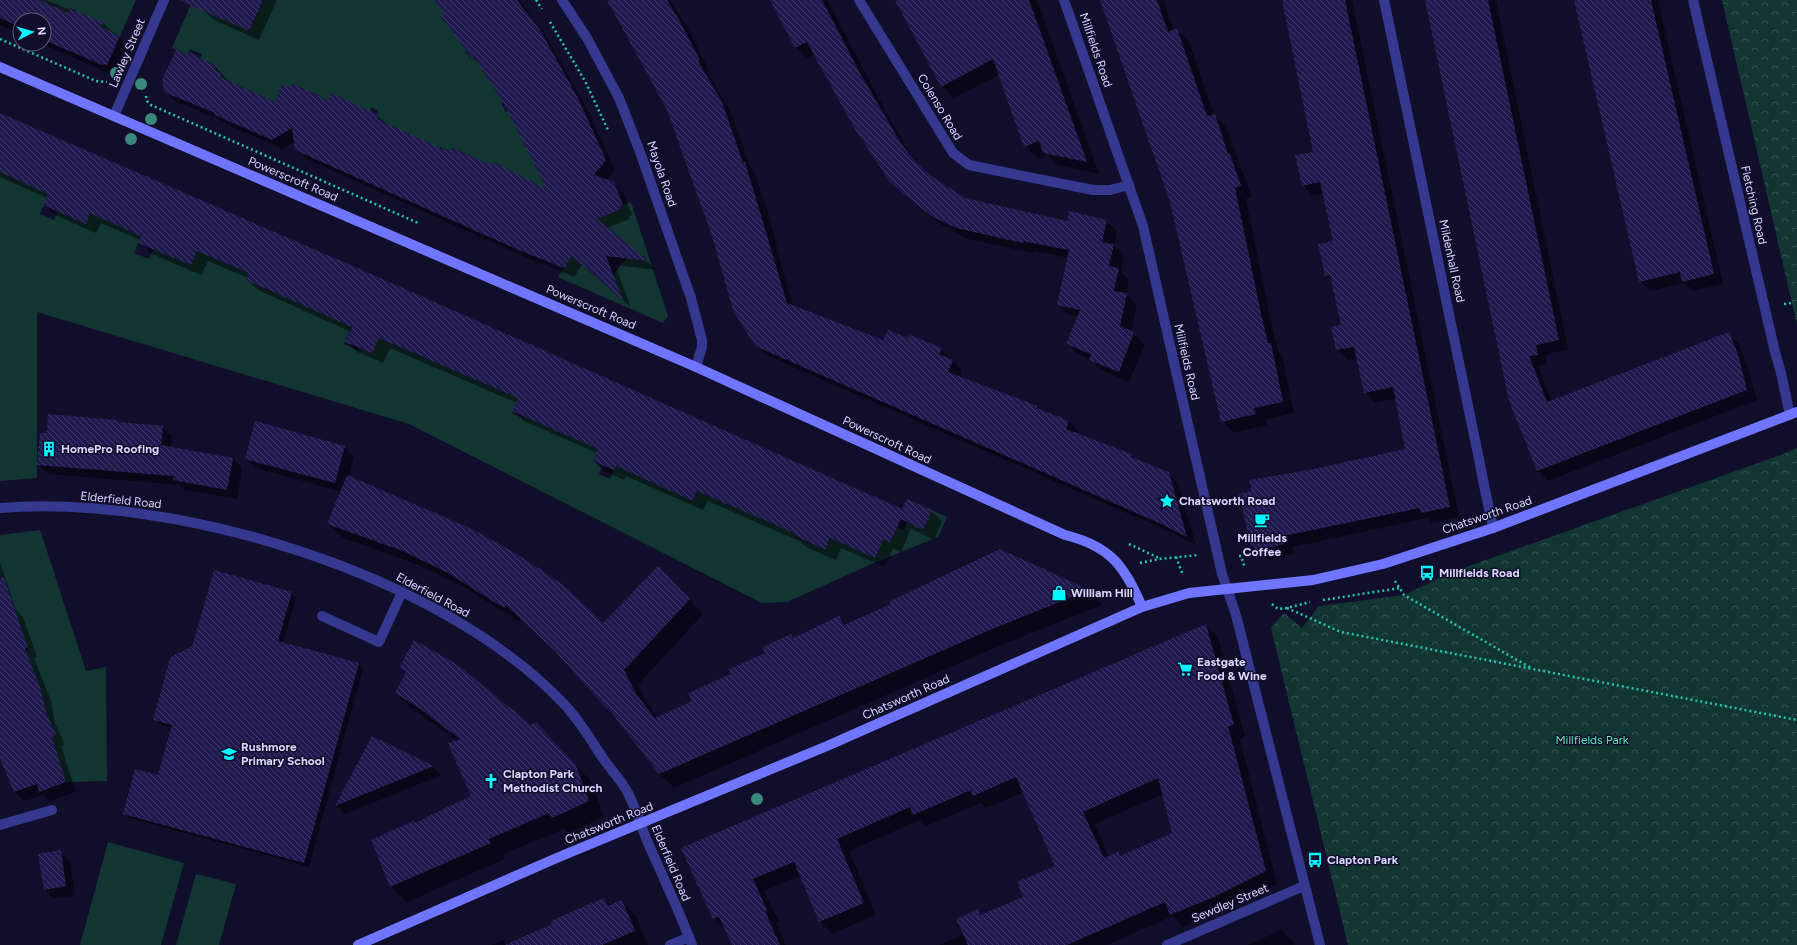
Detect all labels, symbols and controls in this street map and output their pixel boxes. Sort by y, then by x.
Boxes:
street label: Millfields Road [1077,11,1115,89]
north arrow [12,12,52,52]
street label: Lawley Street [106,16,148,90]
text: N [35,26,48,36]
street label: Colenso Road [915,71,965,143]
street label: Mayola Road [644,139,680,209]
street label: Powerscroft Road [246,154,340,204]
street label: Fletching Road [1738,164,1770,246]
street label: Mildenhall Road [1436,218,1468,304]
street label: Powerscroft Road [544,282,638,332]
street label: Millfields Road [1171,323,1203,401]
street label: Powerscroft Road [840,413,934,467]
building icon: HomePro Roofing [40,440,58,458]
place label: HomePro Roofing [61,442,159,456]
street label: Elderfield Road [80,489,162,511]
place icon: Chatsworth Road [1158,492,1176,510]
street label: Chatsworth Road [1440,493,1534,537]
place label: Chatsworth Road [1179,494,1275,508]
cafe icon: Millfields Coffee [1253,511,1271,529]
place label: Millfields Coffee [1237,531,1287,559]
bus stop icon: Millfields Road [1418,564,1436,582]
place label: Millfields Road [1439,566,1520,580]
street label: Elderfield Road [394,570,472,620]
shop icon: William Hill [1050,584,1068,602]
place label: William Hill [1071,586,1133,600]
place label: Eastgate Food & Wine [1197,655,1267,683]
supermarket icon: Eastgate Food & Wine [1176,660,1194,678]
street label: Chatsworth Road [860,672,952,722]
park label: Millfields Park [1555,733,1629,747]
place label: Rushmore Primary School [241,740,325,768]
school or university icon: Rushmore Primary School [220,745,238,763]
place label: Clapton Park Methodist Church [503,767,603,795]
church icon: Clapton Park Methodist Church [482,772,500,790]
street label: Chatsworth Road [563,799,655,847]
street label: Elderfield Road [649,823,693,903]
bus stop icon: Clapton Park [1306,851,1324,869]
place label: Clapton Park [1327,853,1399,867]
street label: Sewdley Street [1190,880,1271,925]

